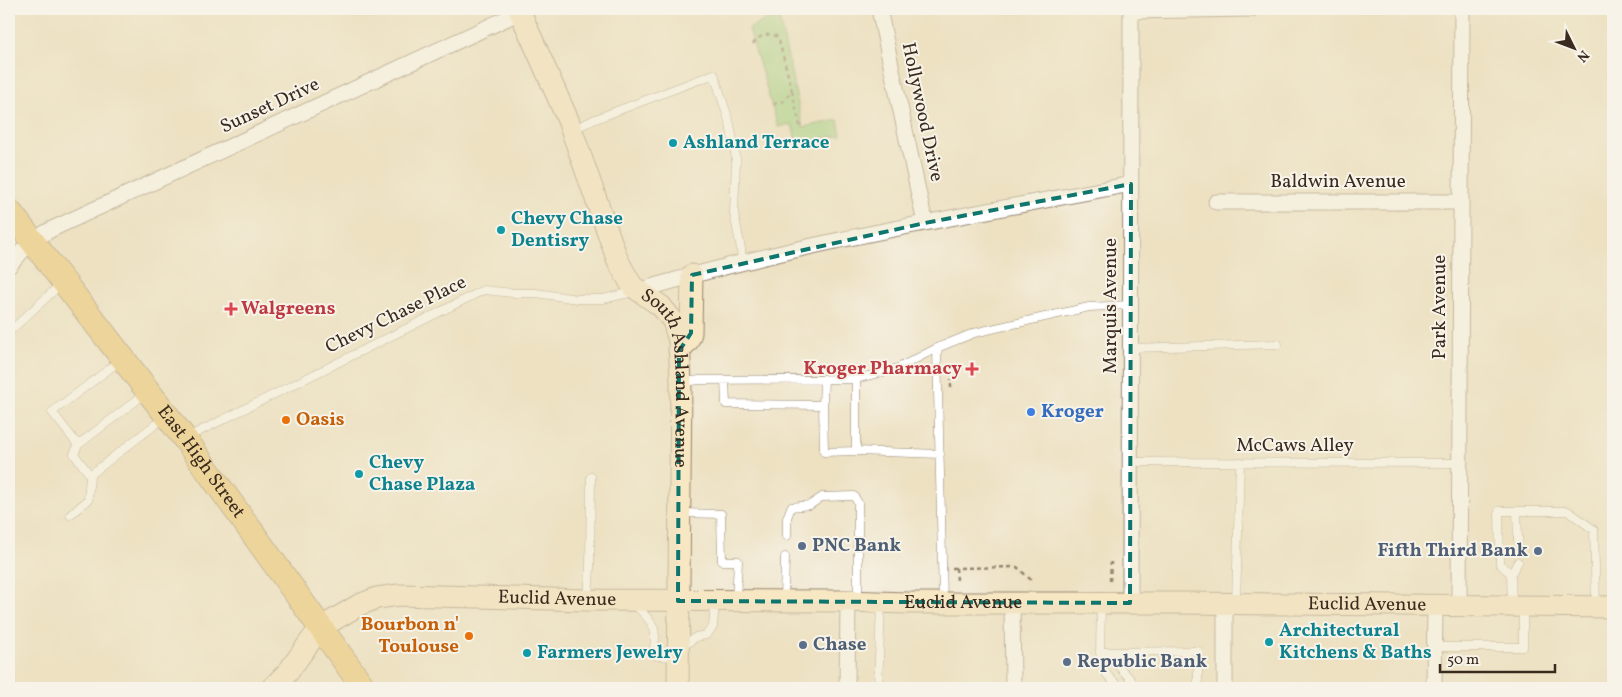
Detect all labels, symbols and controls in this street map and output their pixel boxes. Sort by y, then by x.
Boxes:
north arrow [1550,22,1600,72]
street label: Hollywood Drive [895,40,949,184]
text: N [1572,46,1593,66]
street label: Sunset Drive [216,72,324,140]
place label: Ashland Terrace [683,130,830,156]
marker: Ashland Terrace [667,137,679,149]
street label: Baldwin Avenue [1270,169,1406,195]
place label: Chevy Chase Dentisry [511,206,623,254]
marker: Chevy Chase Dentisry [495,224,507,236]
street label: Marquis Avenue [1098,238,1124,374]
street label: Park Avenue [1427,255,1453,359]
street label: Chevy Chase Place [321,270,471,360]
street label: South Ashland Avenue [635,283,694,468]
place label: Walgreens [241,296,336,322]
marker: Walgreens [225,303,237,315]
place label: Kroger Pharmacy [803,356,962,382]
marker: Kroger Pharmacy [966,363,978,375]
place label: Kroger [1041,399,1104,425]
street label: East High Street [151,400,251,524]
marker: Kroger [1025,406,1037,418]
place label: Oasis [296,407,345,433]
marker: Oasis [280,414,292,426]
street label: McCaws Alley [1236,433,1354,459]
place label: Chevy Chase Plaza [369,450,475,498]
marker: Chevy Chase Plaza [353,468,365,480]
place label: PNC Bank [812,533,902,559]
place label: Fifth Third Bank [1378,538,1528,564]
marker: PNC Bank [796,540,808,552]
marker: Fifth Third Bank [1532,545,1544,557]
street label: Euclid Avenue [498,585,616,613]
street label: Euclid Avenue [904,590,1022,616]
street label: Euclid Avenue [1308,591,1426,618]
place label: Bourbon n' Toulouse [361,612,459,660]
place label: Architectural Kitchens & Baths [1279,618,1432,666]
marker: Bourbon n' Toulouse [463,630,475,642]
place label: Chase [813,632,867,658]
marker: Architectural Kitchens & Baths [1263,636,1275,648]
marker: Chase [797,639,809,651]
place label: Farmers Jewelry [537,640,683,666]
scale bar [1440,642,1554,674]
marker: Farmers Jewelry [521,647,533,659]
place label: Republic Bank [1077,649,1208,675]
text: 50 m [1447,650,1479,671]
marker: Republic Bank [1061,656,1073,668]

